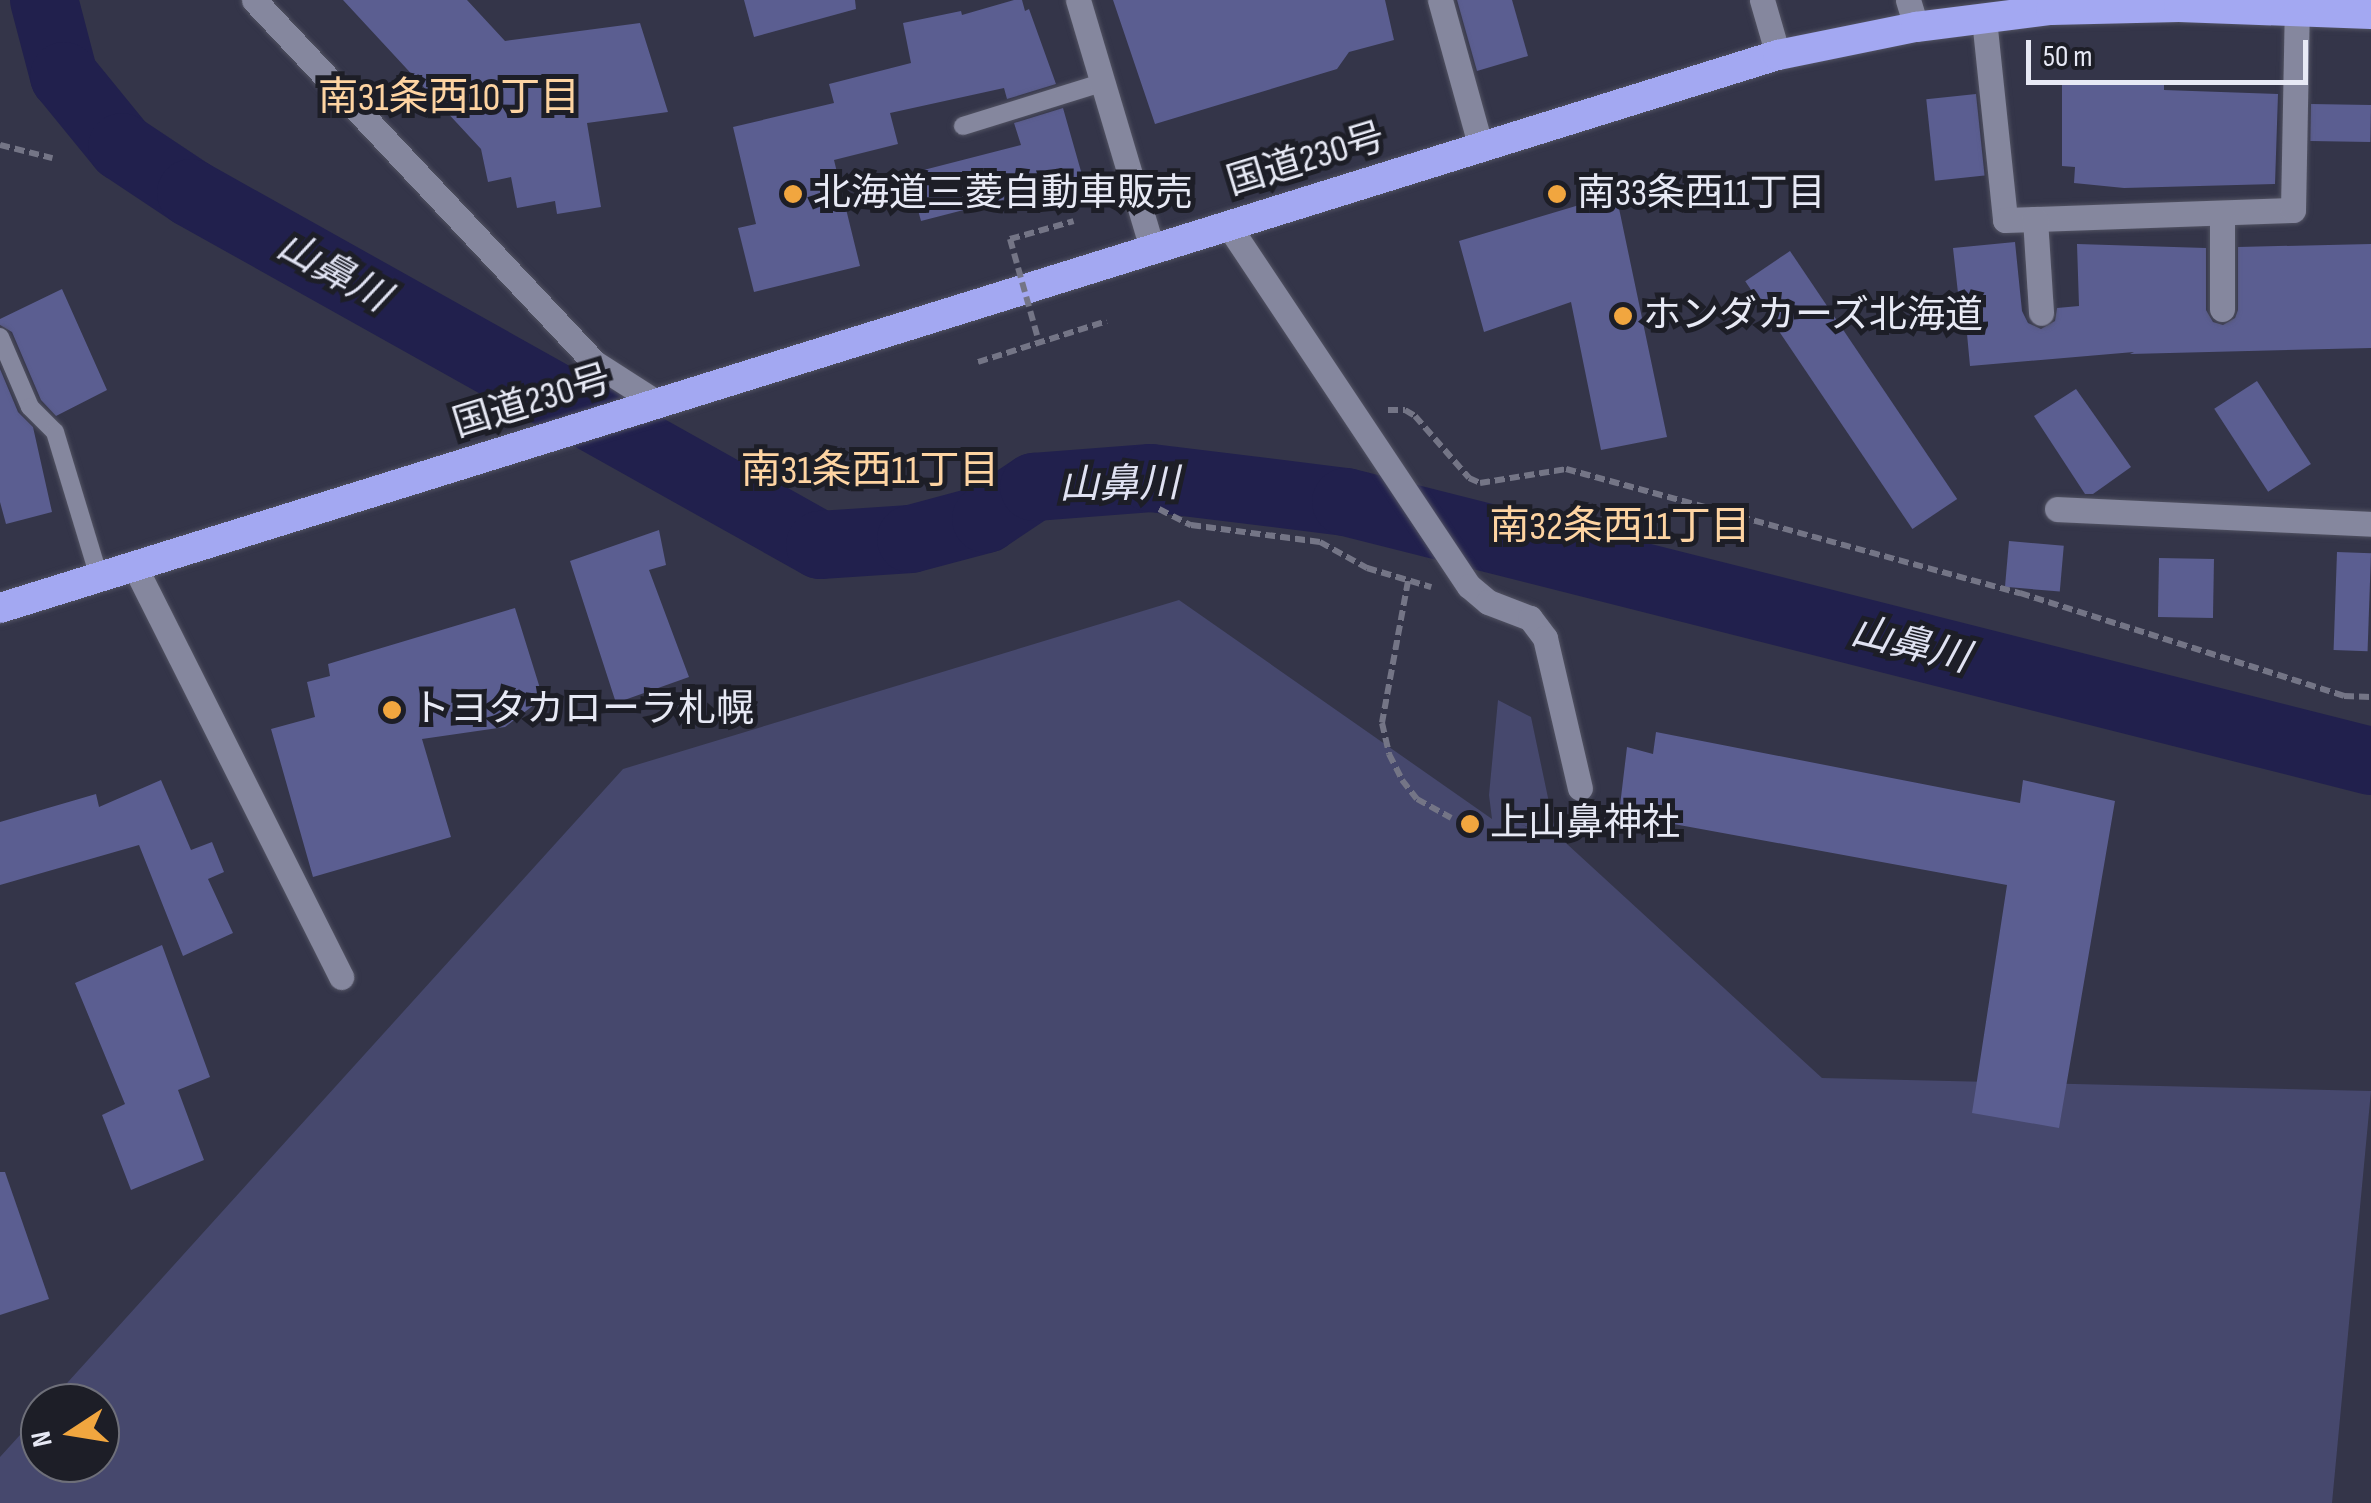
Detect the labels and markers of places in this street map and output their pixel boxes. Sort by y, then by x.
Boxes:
place label: 北海道三菱自動車販売 [813,171,1193,217]
place label: 南33条西11丁目 [1577,171,1825,217]
marker: 北海道三菱自動車販売 [782,183,804,205]
marker: 南33条西11丁目 [1546,183,1568,205]
place label: ホンダカーズ北海道 [1643,293,1985,339]
marker: ホンダカーズ北海道 [1612,305,1634,327]
place label: トヨタカローラ札幌 [412,687,754,733]
marker: トヨタカローラ札幌 [381,699,403,721]
place label: 上山鼻神社 [1490,801,1680,847]
marker: 上山鼻神社 [1459,813,1481,835]

